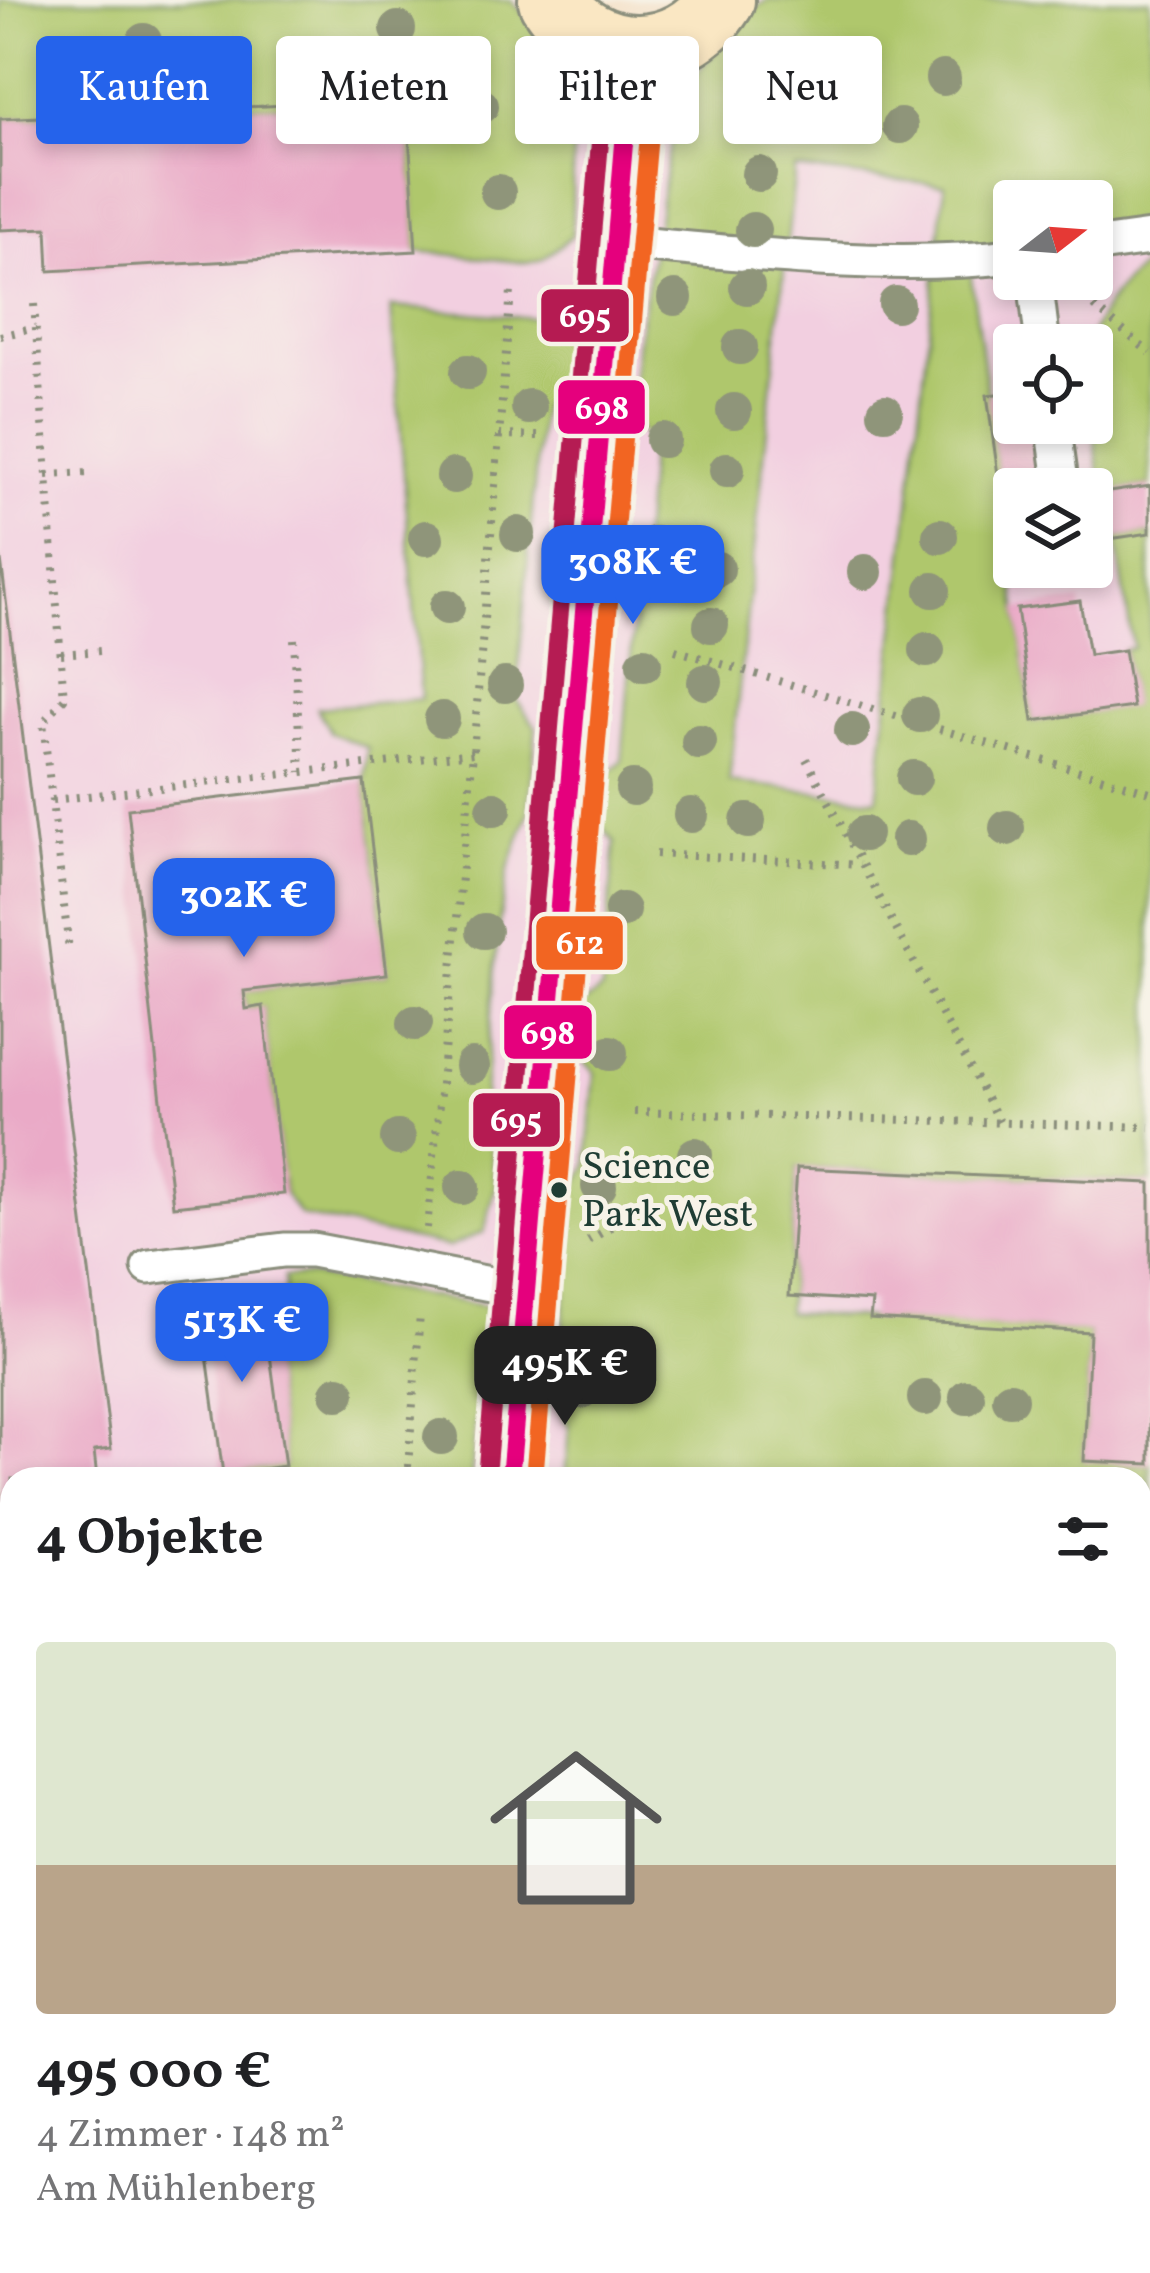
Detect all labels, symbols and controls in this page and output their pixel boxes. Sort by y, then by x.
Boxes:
chip: Kaufen [36,36,252,144]
chip: Mieten [276,36,491,144]
chip: Filter [515,36,699,144]
chip: Neu [723,36,882,144]
north arrow [993,180,1113,300]
map controls [993,180,1113,588]
line badge: 695 [539,287,631,344]
text: 695 [559,296,611,342]
button: locate [993,324,1113,444]
line badge: 698 [556,378,647,436]
text: 698 [575,388,629,434]
button: layers [993,468,1113,588]
pin: 308K € [535,525,731,627]
text: 308K € [568,537,698,591]
pin: 302K € [146,858,342,960]
text: 302K € [180,870,308,924]
line badge: 612 [534,914,625,972]
text: 612 [556,923,604,969]
line badge: 698 [502,1003,594,1061]
text: 698 [521,1013,575,1059]
line badge: 695 [471,1091,562,1149]
text: 695 [490,1100,542,1146]
place label: Science Park West [582,1141,753,1243]
marker: Science Park West [548,1179,570,1201]
pin: 513K € [144,1283,340,1385]
text: 513K € [182,1295,302,1349]
pin: 495K € [467,1326,663,1428]
text: 495K € [501,1338,629,1392]
text: 4 Objekte [36,1504,264,1575]
icon: filters [1050,1506,1116,1572]
icon: home [468,1720,684,1936]
text: 495 000 € [36,2038,271,2109]
text: 4 Zimmer · 148 m² [36,2109,345,2163]
text: Am Mühlenberg [36,2163,316,2217]

